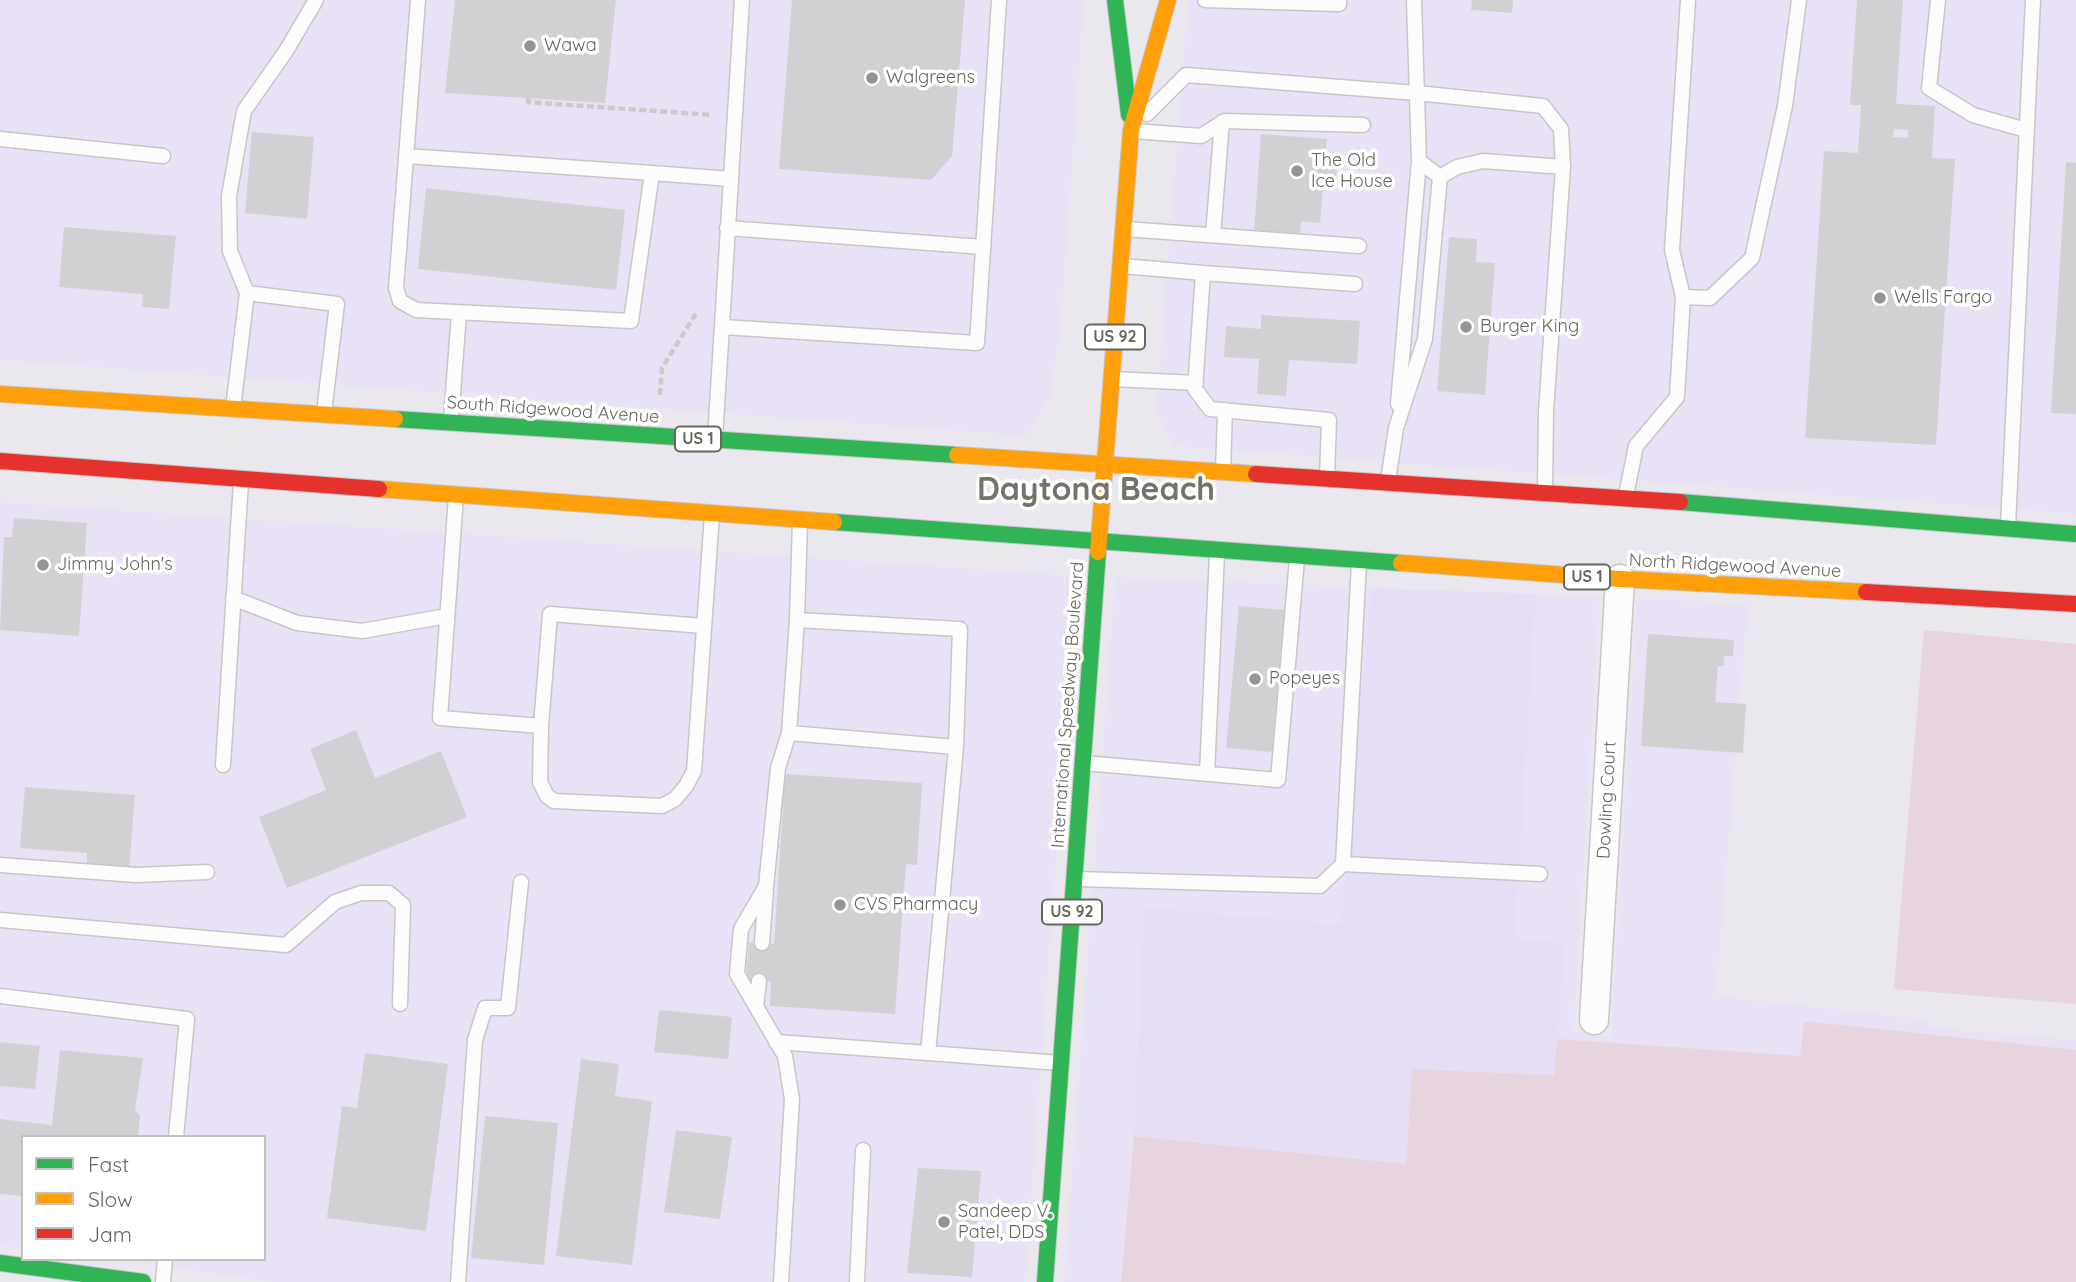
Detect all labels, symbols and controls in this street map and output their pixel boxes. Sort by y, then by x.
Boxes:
place label: Wawa [544,35,597,57]
marker: Wawa [522,38,538,54]
place label: Walgreens [886,67,975,89]
marker: Walgreens [864,70,880,86]
place label: The Old Ice House [1311,150,1393,192]
marker: The Old Ice House [1289,163,1305,179]
place label: Wells Fargo [1894,287,1992,309]
marker: Wells Fargo [1872,290,1888,306]
place label: Burger King [1480,316,1579,338]
marker: Burger King [1458,319,1474,335]
road number: US 92 [1085,324,1145,350]
street label: South Ridgewood Avenue [446,392,660,428]
road number: US 1 [675,426,721,452]
district label: Daytona Beach [977,471,1215,509]
street label: North Ridgewood Avenue [1628,550,1842,582]
place label: Jimmy John's [57,554,173,576]
marker: Jimmy John's [35,557,51,573]
street label: International Speedway Boulevard [1047,561,1089,849]
road number: US 1 [1564,564,1610,590]
place label: Popeyes [1269,668,1340,690]
marker: Popeyes [1247,671,1263,687]
street label: Dowling Court [1593,741,1621,859]
place label: CVS Pharmacy [854,894,978,916]
marker: CVS Pharmacy [832,897,848,913]
road number: US 92 [1042,900,1102,924]
legend [21,1135,266,1261]
text: Fast [88,1151,129,1177]
text: Slow [88,1186,133,1212]
place label: Sandeep V. Patel, DDS [958,1201,1052,1244]
marker: Sandeep V. Patel, DDS [936,1214,952,1230]
text: Jam [88,1221,132,1247]

